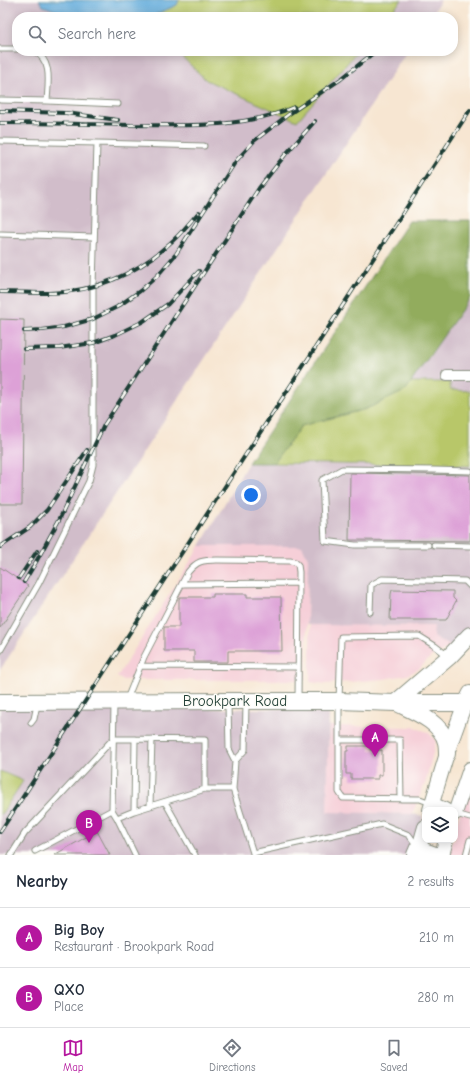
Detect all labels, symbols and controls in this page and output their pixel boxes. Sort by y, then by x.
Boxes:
search box [12,12,458,56]
icon: search [26,23,48,45]
text: Search here [58,25,136,43]
your location [241,485,261,505]
street label: Brookpark Road [183,692,287,710]
pin: A [362,724,388,757]
map controls [422,807,458,843]
button: layers [422,807,458,843]
pin: B [76,810,102,843]
text: Nearby [16,872,67,891]
text: 2 results [407,874,454,889]
text: Big Boy [54,921,104,939]
text: A [25,930,33,945]
text: 210 m [419,930,454,945]
text: Restaurant · Brookpark Road [54,939,214,954]
text: QXO [54,981,85,999]
text: B [25,990,33,1005]
text: 280 m [417,990,454,1005]
text: Place [54,999,84,1014]
tab: Map [62,1037,84,1074]
tab: Directions [209,1037,256,1074]
tab: Saved [380,1037,408,1074]

